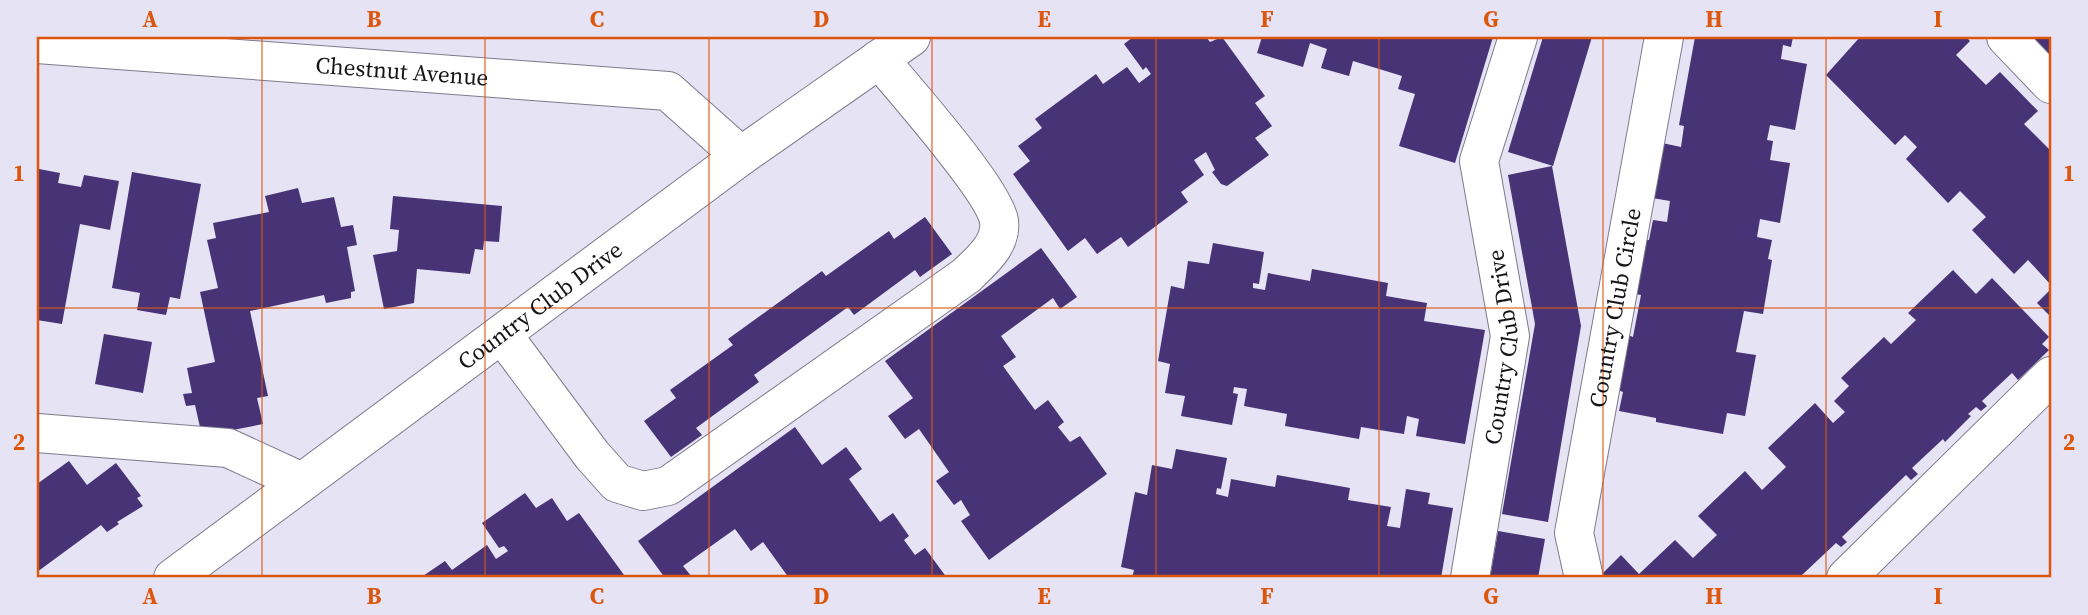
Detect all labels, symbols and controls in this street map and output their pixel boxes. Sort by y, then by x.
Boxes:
text: A [142,3,158,35]
text: B [367,3,382,35]
text: C [590,3,604,35]
text: D [813,3,829,35]
text: E [1037,3,1051,35]
text: F [1260,3,1274,35]
text: G [1483,3,1499,35]
text: H [1705,3,1723,35]
text: I [1934,3,1943,35]
street label: Chestnut Avenue [314,49,490,94]
text: 1 [13,157,25,189]
text: 1 [2063,157,2075,189]
street label: Country Club Circle [1581,205,1649,410]
street label: Country Club Drive [451,234,629,377]
street label: Country Club Drive [1476,247,1526,447]
text: 2 [13,426,25,458]
text: 2 [2063,426,2075,458]
text: A [142,580,158,612]
text: B [367,580,382,612]
text: C [590,580,604,612]
text: D [813,580,829,612]
text: E [1037,580,1051,612]
text: F [1260,580,1274,612]
text: G [1483,580,1499,612]
text: H [1705,580,1723,612]
text: I [1934,580,1943,612]

